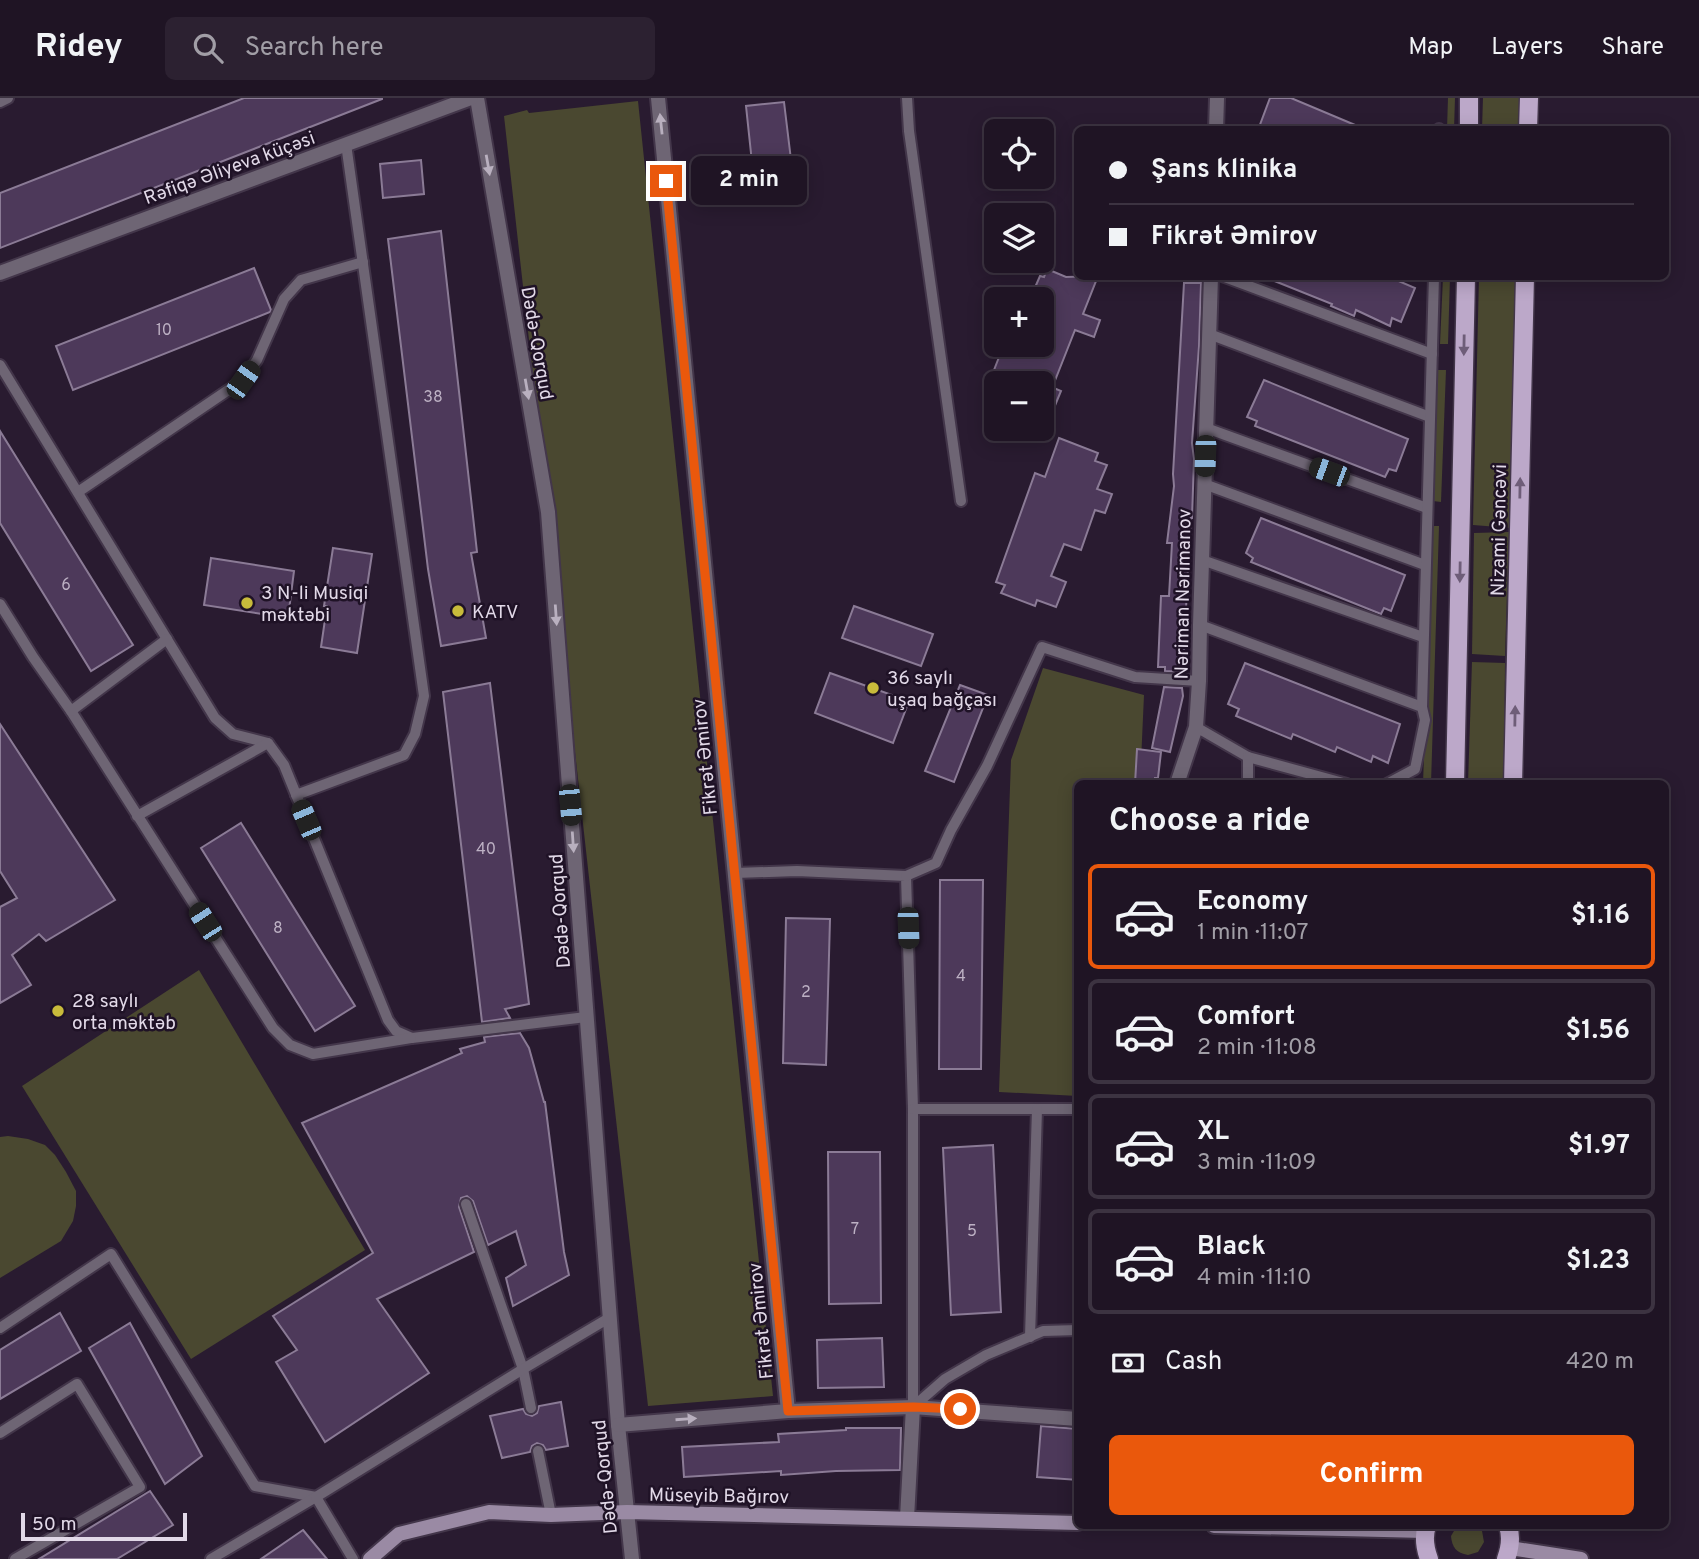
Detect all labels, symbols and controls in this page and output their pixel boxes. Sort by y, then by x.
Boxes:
search box [165,17,655,80]
text: Ridey [35,27,123,69]
icon: search [189,29,227,67]
text: Search here [245,32,384,65]
text: Map [1408,33,1453,63]
text: Layers [1491,33,1563,63]
text: Share [1601,33,1664,63]
one-way arrow [655,113,666,135]
map controls [984,119,1054,441]
button: locate [984,119,1054,189]
street label: Rəfiqə Əliyeva küçəsi [141,127,319,211]
one-way arrow [483,154,494,176]
text: Şans klinika [1151,154,1297,187]
callout: 2 min [690,156,806,206]
route end [650,165,682,197]
text: 2 min [719,166,779,195]
button: layers [984,203,1054,273]
text: Fikrət Əmirov [1151,221,1318,254]
street label: Dədə-Qorqud [514,285,558,402]
button: + [984,287,1054,357]
house number: 10 [156,321,172,341]
one-way arrow [1459,334,1470,356]
car [223,357,264,403]
button: − [984,371,1054,441]
one-way arrow [522,379,533,401]
house number: 38 [423,388,443,408]
car [1194,435,1217,477]
car [1306,455,1353,489]
street label: Nizami Gəncəvi [1487,464,1513,596]
one-way arrow [1514,477,1526,499]
street label: Nəriman Nərimanov [1171,508,1197,680]
one-way arrow [1454,561,1465,583]
house number: 6 [61,576,71,596]
place label: 3 N-li Musiqi məktəbi [261,582,368,628]
marker: 3 N-li Musiqi məktəbi [239,595,255,611]
place label: KATV [472,601,518,625]
marker: KATV [450,603,466,619]
one-way arrow [551,604,562,626]
place label: 36 saylı uşaq bağçası [887,667,997,713]
marker: 36 saylı uşaq bağçası [865,680,881,696]
street label: Fikrət Əmirov [688,697,724,816]
one-way arrow [1509,705,1520,727]
car [558,783,583,827]
car [289,797,324,843]
text: Choose a ride [1109,802,1310,842]
one-way arrow [568,831,579,853]
house number: 40 [476,840,496,860]
street label: Dədə-Qorqud [545,853,577,969]
icon: car [1113,885,1176,948]
text: Economy [1197,886,1308,919]
car [185,899,226,945]
text: $1.16 [1571,900,1630,933]
car [897,907,920,949]
house number: 8 [273,919,283,939]
text: 1 min · 11:07 [1197,919,1308,948]
house number: 4 [956,967,966,987]
house number: 2 [801,983,811,1003]
place label: 28 saylı orta məktəb [72,990,176,1036]
icon: car [1113,1000,1176,1063]
text: Comfort [1197,1001,1295,1034]
marker: 28 saylı orta məktəb [50,1003,66,1019]
text: $1.56 [1566,1015,1630,1048]
text: 2 min · 11:08 [1197,1034,1317,1063]
icon: car [1113,1115,1176,1178]
text: XL [1197,1116,1229,1149]
text: $1.97 [1568,1130,1630,1163]
text: 3 min · 11:09 [1197,1149,1316,1178]
house number: 7 [851,1220,859,1240]
house number: 5 [967,1222,977,1242]
icon: car [1113,1230,1176,1293]
text: Black [1197,1231,1266,1264]
text: $1.23 [1566,1245,1630,1278]
street label: Fikrət Əmirov [744,1261,780,1380]
text: 4 min · 11:10 [1197,1264,1311,1293]
icon: cash [1109,1344,1147,1382]
text: Cash [1165,1346,1222,1379]
text: 420 m [1566,1348,1634,1377]
route start [944,1393,976,1425]
one-way arrow [675,1413,697,1424]
street label: Dədə-Qorqud [588,1418,624,1535]
button: Confirm [1109,1435,1634,1515]
street label: Müseyib Bağırov [649,1484,790,1510]
scale bar [21,1510,187,1542]
text: 50 m [32,1513,77,1537]

